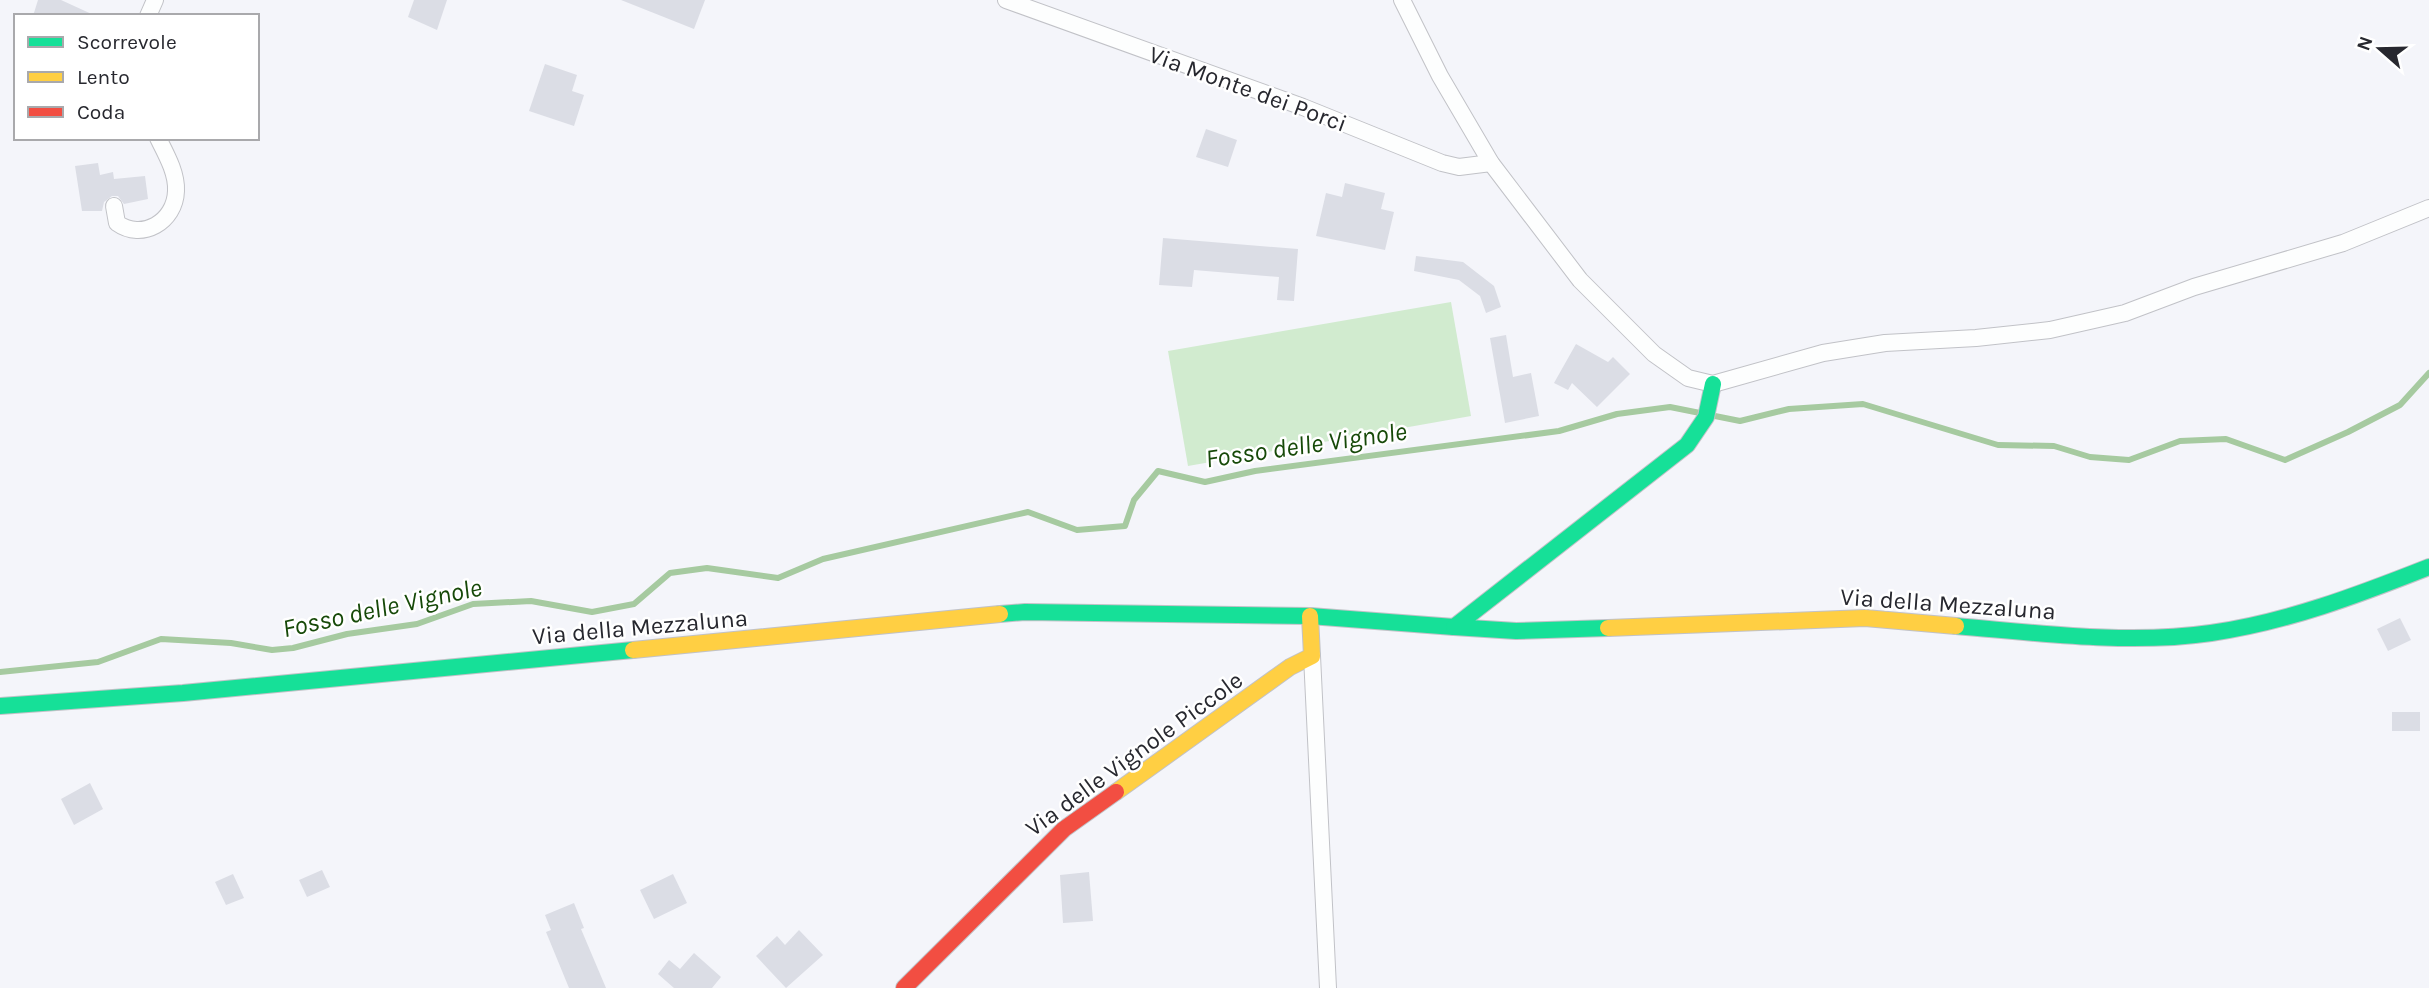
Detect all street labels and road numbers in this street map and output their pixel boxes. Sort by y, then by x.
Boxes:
street label: Via Monte dei Porci [1145,40,1351,138]
street label: Via della Mezzaluna [1839,582,2057,626]
street label: Via della Mezzaluna [531,604,749,650]
street label: Via delle Vignole Piccole [1020,666,1248,842]

